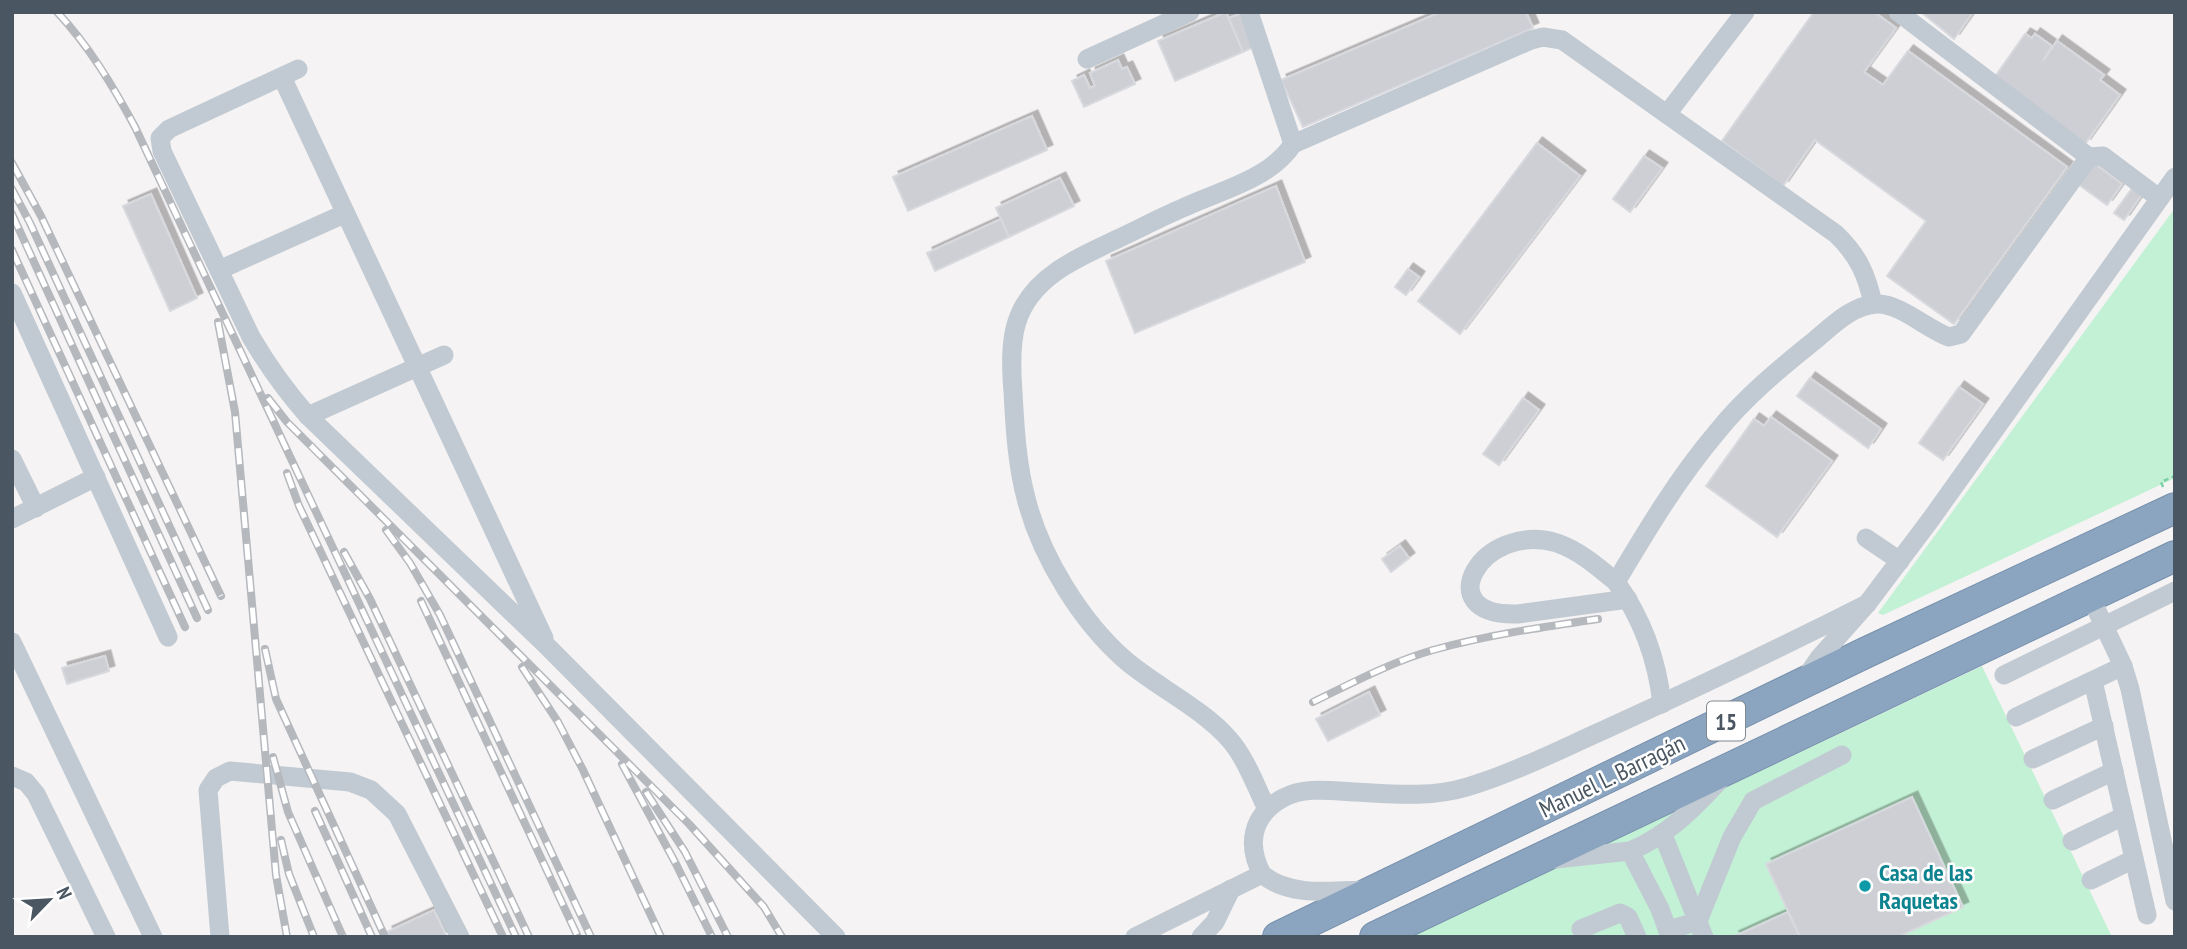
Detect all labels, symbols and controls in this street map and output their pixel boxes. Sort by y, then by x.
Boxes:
road number: 15 [1707,702,1745,740]
street label: Manuel L. Barragán [1534,727,1690,825]
place label: Casa de las Raquetas [1879,857,1973,916]
north arrow [14,865,84,935]
marker: Casa de las Raquetas [1857,878,1873,894]
text: N [51,883,77,903]

